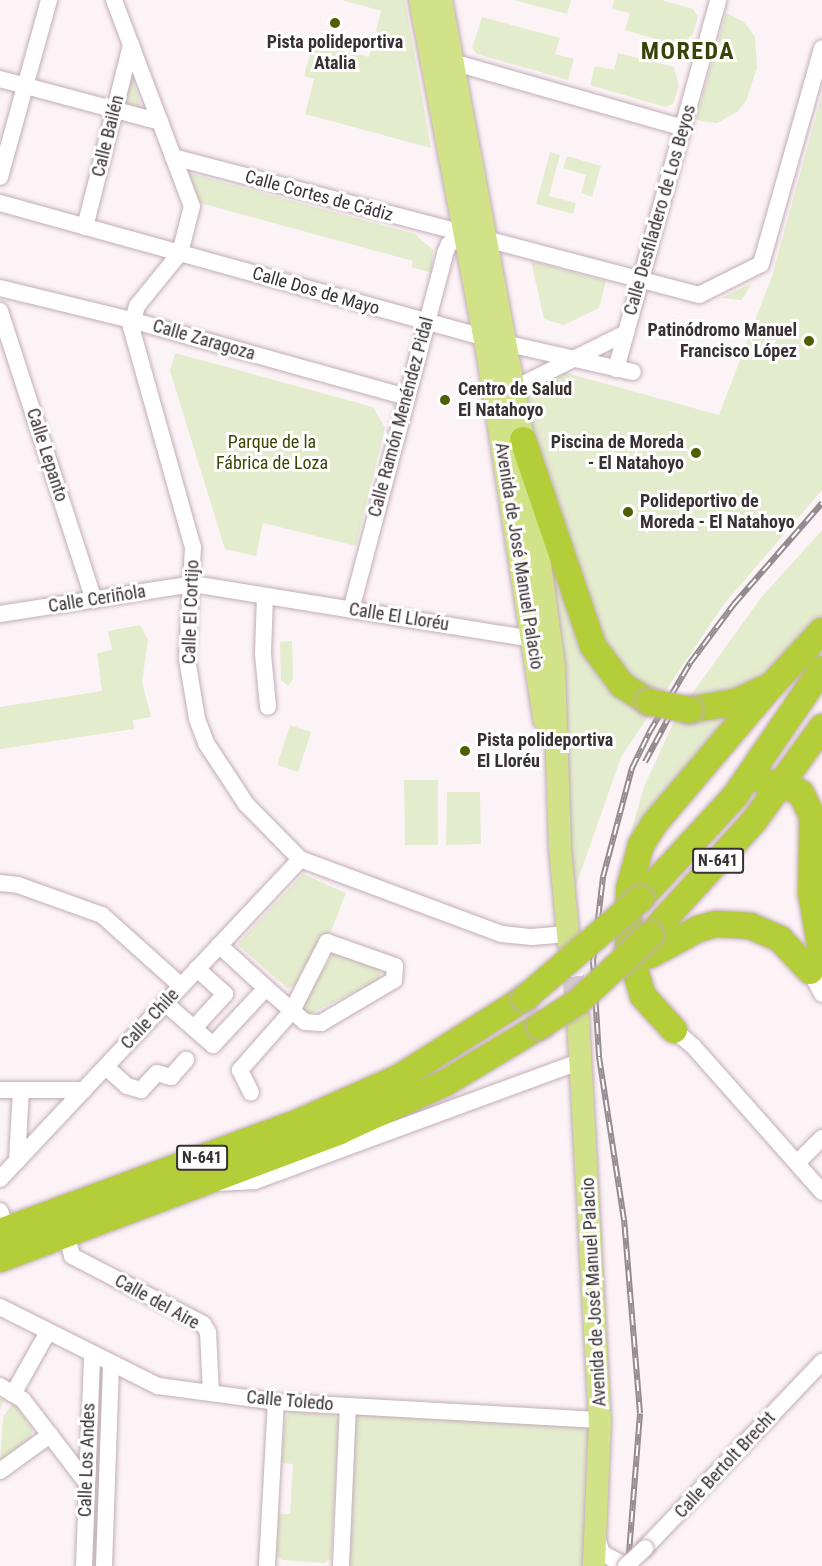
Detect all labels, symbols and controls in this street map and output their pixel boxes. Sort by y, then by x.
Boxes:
marker: Pista polideportiva Atalia [328,16,342,30]
place label: Pista polideportiva Atalia [267,32,403,74]
district label: MOREDA [641,38,735,66]
street label: Calle Bailén [87,93,129,179]
street label: Calle Desfiladero de Los Beyos [620,102,700,318]
street label: Calle Cortes de Cádiz [243,166,395,226]
street label: Calle Dos de Mayo [250,263,382,319]
street label: Calle Zaragoza [150,315,258,365]
street label: Calle Ramón Menéndez Pidal [364,315,438,519]
place label: Patinódromo Manuel Francisco López [648,320,797,362]
marker: Patinódromo Manuel Francisco López [802,334,816,348]
place label: Centro de Salud El Natahoyo [458,379,572,422]
marker: Centro de Salud El Natahoyo [436,391,454,409]
street label: Calle Lepanto [22,406,72,504]
park label: Parque de la Fábrica de Loza [216,432,328,474]
place label: Piscina de Moreda - El Natahoyo [551,432,684,474]
street label: Avenida de José Manuel Palacio [490,441,548,671]
marker: Piscina de Moreda - El Natahoyo [689,446,703,460]
place label: Polideportivo de Moreda - El Natahoyo [640,491,795,534]
marker: Polideportivo de Moreda - El Natahoyo [621,505,635,519]
street label: Calle El Cortijo [178,559,204,665]
street label: Calle Ceriñola [47,581,147,617]
street label: Calle El Lloréu [347,598,451,636]
place label: Pista polideportiva El Lloréu [477,730,613,772]
marker: Pista polideportiva El Lloréu [458,744,472,758]
road number: N-641 [691,848,745,874]
street label: Calle Chile [116,984,184,1054]
road number: N-641 [175,1145,229,1171]
street label: Avenida de José Manuel Palacio [577,1177,611,1407]
street label: Calle del Aire [111,1270,203,1334]
street label: Calle Toledo [245,1386,335,1416]
street label: Calle Los Andes [74,1403,100,1517]
street label: Calle Bertolt Brecht [670,1407,780,1523]

